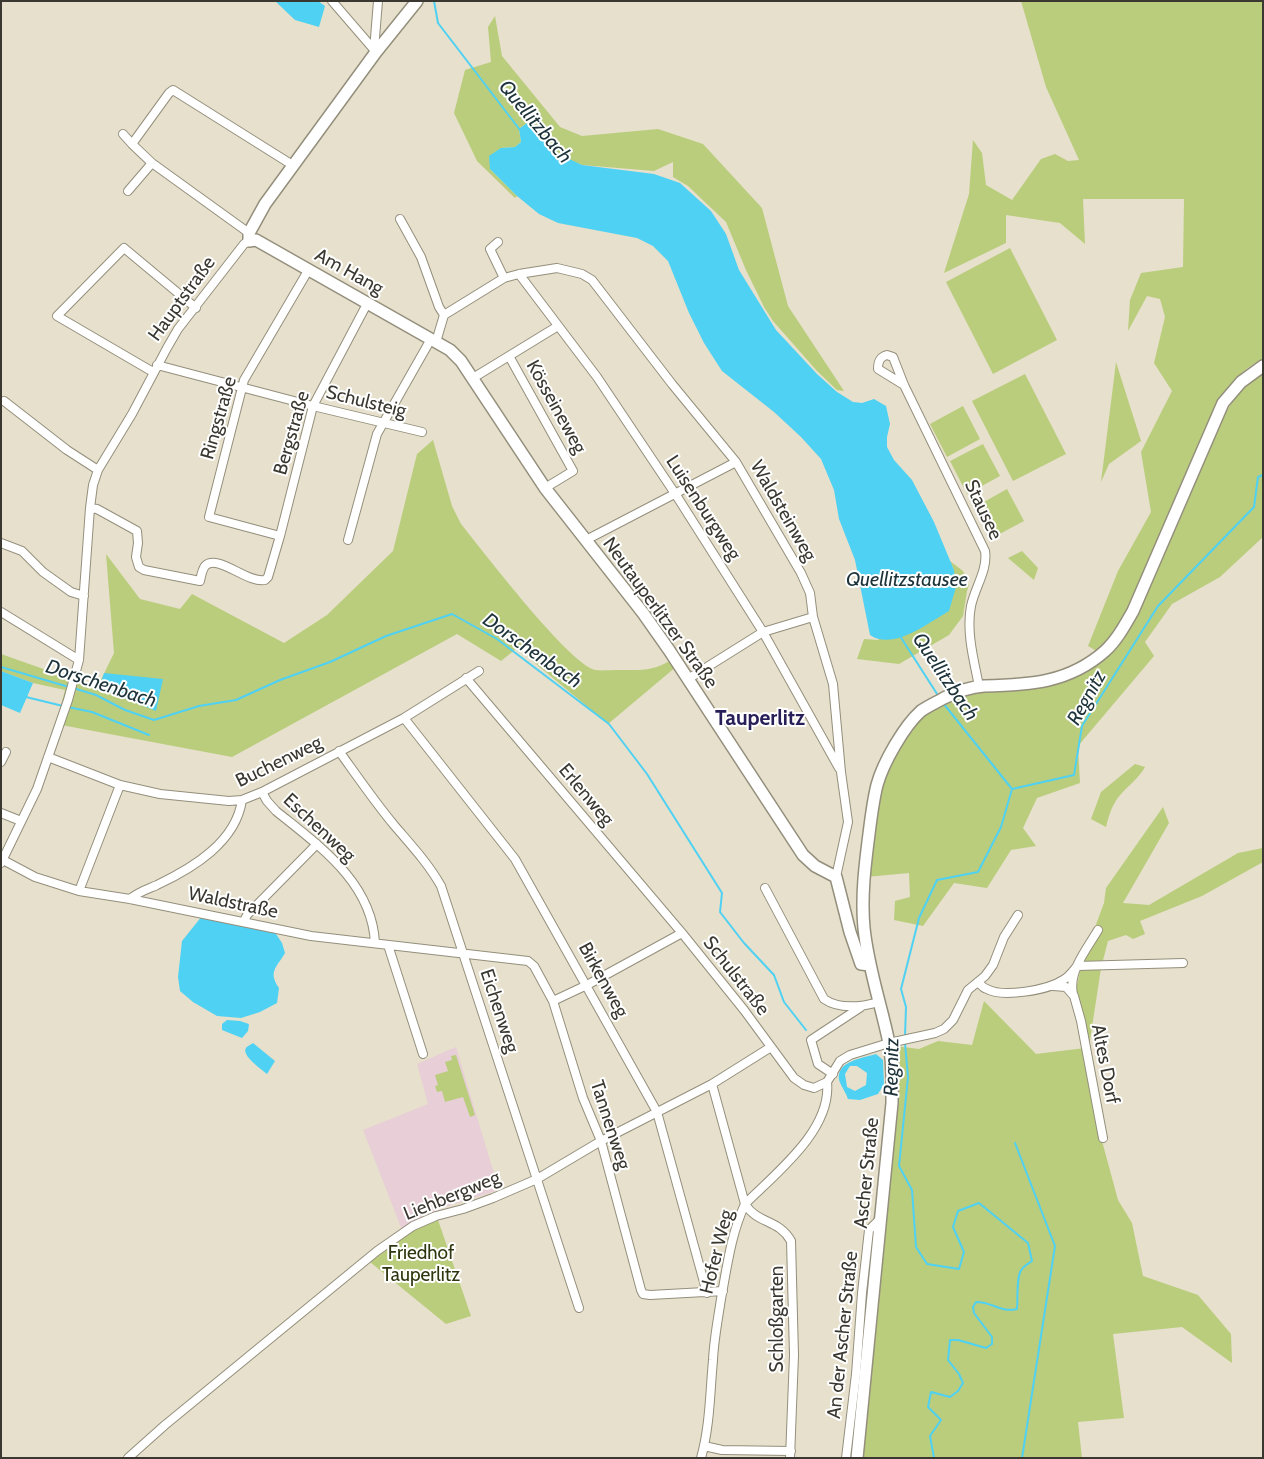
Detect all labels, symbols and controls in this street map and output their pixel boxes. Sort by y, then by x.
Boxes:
water label: Quellitzbach [493,76,577,168]
street label: Am Hang [311,244,387,300]
street label: Hauptstraße [144,252,220,346]
street label: Kösseineweg [521,356,591,458]
street label: Ringstraße [196,374,242,462]
street label: Schulsteig [324,381,408,423]
street label: Bergstraße [269,388,315,478]
street label: Luisenburgweg [661,451,745,565]
street label: Waldsteinweg [745,457,821,565]
street label: Stausee [959,476,1007,544]
street label: Neutauperlitzer Straße [598,533,722,693]
water label: Quellitzstausee [846,568,968,592]
water label: Dorschenbach [478,608,586,694]
water label: Quellitzbach [907,628,983,726]
water label: Dorschenbach [43,655,159,713]
water label: Regnitz [1062,667,1112,729]
district label: Tauperlitz [715,706,805,732]
street label: Buchenweg [232,731,326,793]
street label: Erlenweg [554,759,618,831]
street label: Eschenweg [278,789,360,867]
street label: Waldstraße [186,882,280,924]
street label: Schulstraße [698,932,774,1020]
street label: Birkenweg [573,938,633,1022]
street label: Eichenweg [475,966,523,1056]
street label: Altes Dorf [1086,1022,1124,1106]
water label: Regnitz [879,1038,905,1096]
street label: Tannenweg [585,1078,635,1172]
street label: Ascher Straße [850,1116,884,1230]
street label: Liehbergweg [400,1166,504,1226]
street label: Hofer Weg [696,1208,738,1296]
park label: Friedhof Tauperlitz [382,1242,460,1286]
street label: An der Ascher Straße [823,1250,863,1420]
street label: Schloßgarten [766,1266,788,1372]

